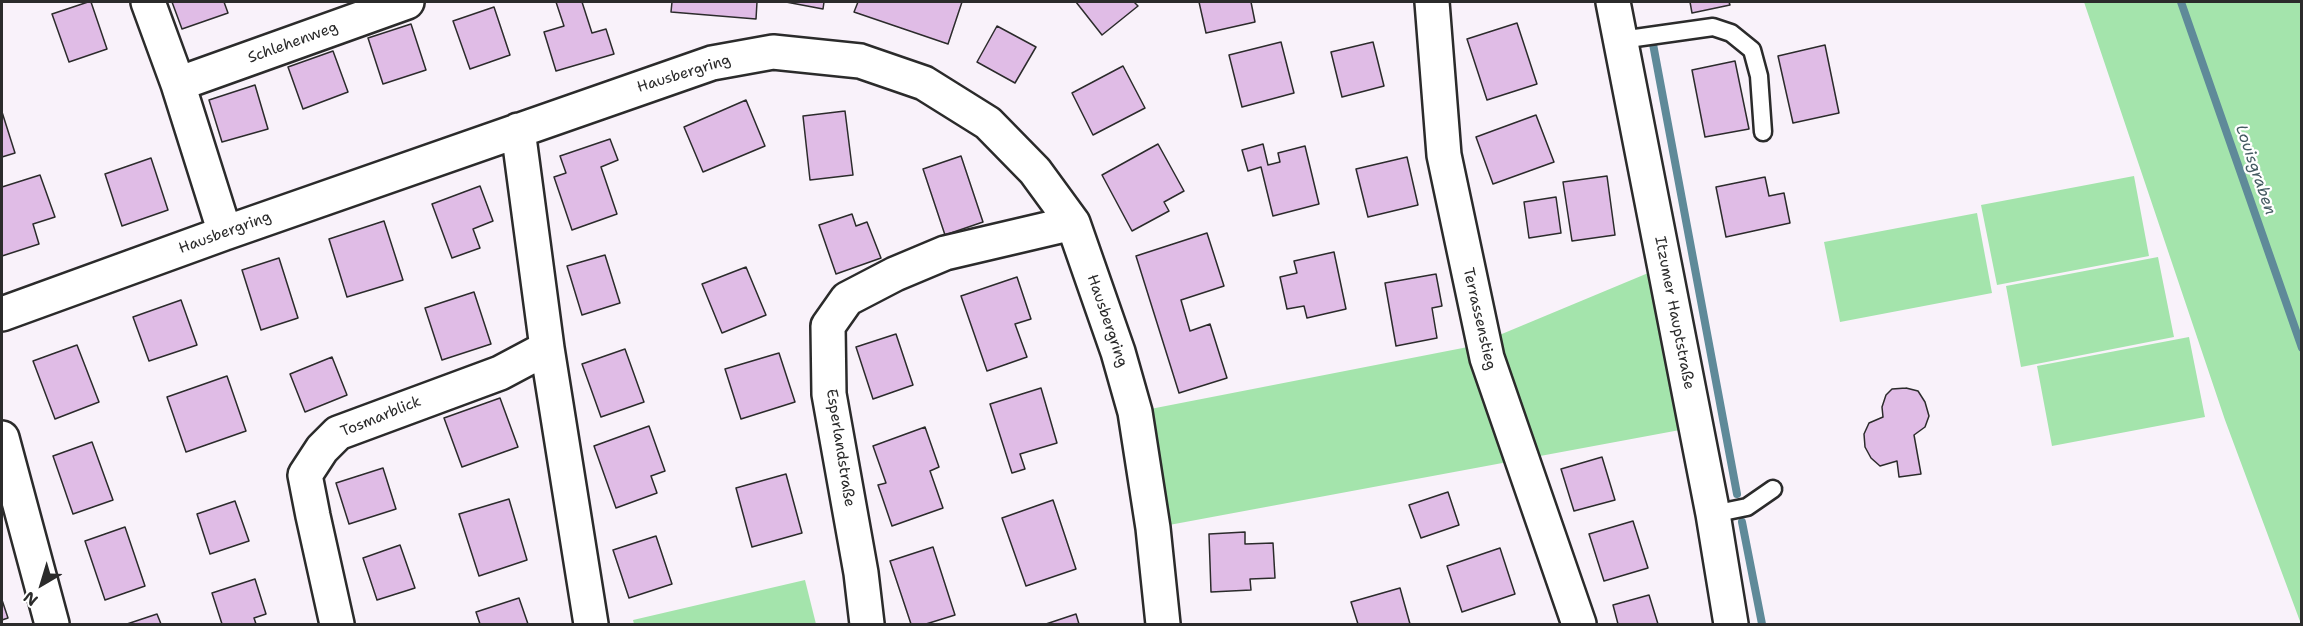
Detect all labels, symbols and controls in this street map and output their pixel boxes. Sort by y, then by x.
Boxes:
street label: Schlehenweg [246,18,340,68]
street label: Hausbergring [635,51,733,97]
water label: Louisgraben [2231,122,2279,218]
street label: Hausbergring [176,208,274,258]
street label: Itzumer Hauptstraße [1650,235,1698,391]
street label: Terrassenstieg [1459,266,1499,372]
street label: Hausbergring [1083,272,1131,370]
street label: Esperlandstraße [822,388,858,508]
street label: Tosmarblick [338,393,424,441]
north arrow [12,554,72,614]
text: N [19,586,42,611]

